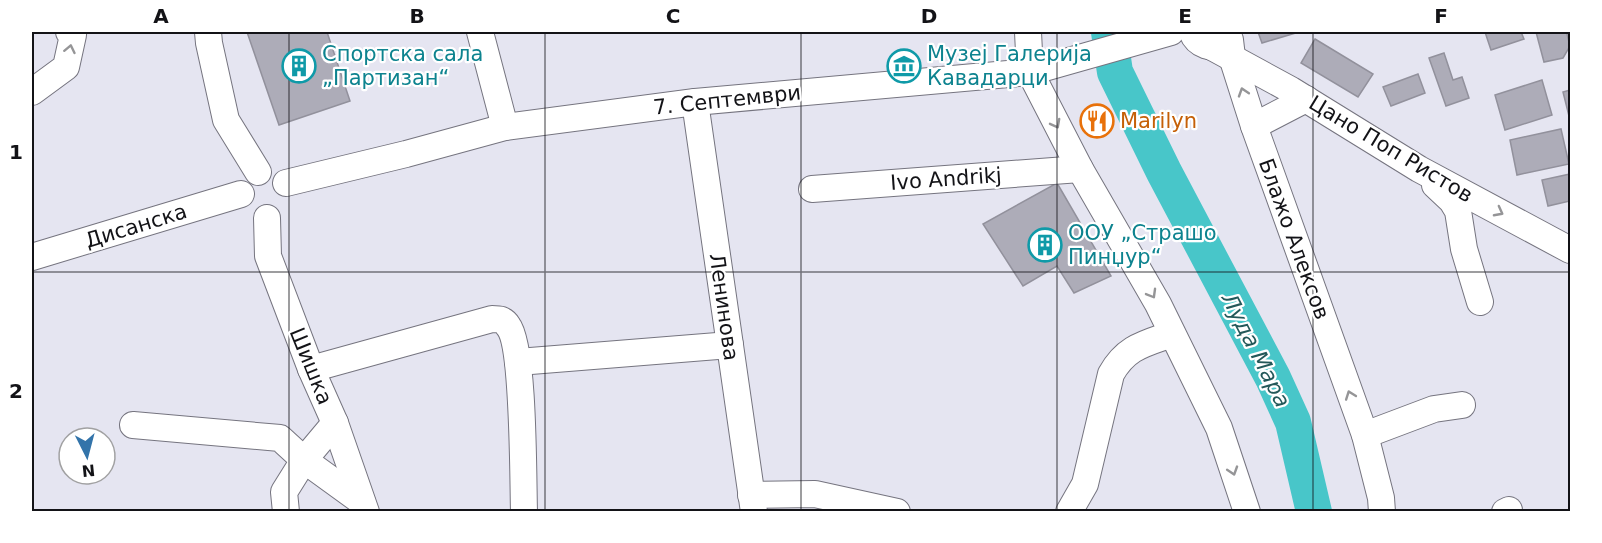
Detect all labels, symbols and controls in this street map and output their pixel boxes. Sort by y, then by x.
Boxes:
text: A [153,4,169,28]
text: B [409,4,425,28]
text: C [666,4,680,28]
text: D [921,4,937,28]
text: E [1178,4,1192,28]
text: F [1434,4,1448,28]
place label: Спортска сала „Партизан“ [322,42,483,90]
place label: Музеј Галерија Кавадарци [927,42,1092,90]
one-way arrow [63,44,76,54]
building icon: Спортска сала „Партизан“ [281,48,317,84]
museum icon: Музеј Галерија Кавадарци [886,48,922,84]
street label: 7. Септември [652,80,802,120]
one-way arrow [1238,87,1250,98]
street label: Цано Поп Ристов [1305,91,1477,207]
restaurant icon: Marilyn [1079,103,1115,139]
place label: Marilyn [1120,109,1197,133]
one-way arrow [1049,118,1061,129]
text: 1 [9,140,23,164]
street label: Блажо Алексов [1254,155,1334,323]
street label: Ivo Andrikj [889,163,1003,195]
street label: Дисанска [82,199,190,253]
one-way arrow [1493,205,1504,216]
place label: ООУ „Страшо Пинџур“ [1068,221,1217,269]
building icon: ООУ „Страшо Пинџур“ [1027,227,1063,263]
street label: Ленинова [705,252,743,362]
one-way arrow [1145,288,1157,298]
water label: Луда Мара [1216,288,1296,411]
street label: Шишка [285,324,337,408]
text: 2 [9,379,23,403]
one-way arrow [1345,390,1358,401]
north arrow [57,426,117,486]
text: N [81,460,96,481]
one-way arrow [1226,465,1239,476]

